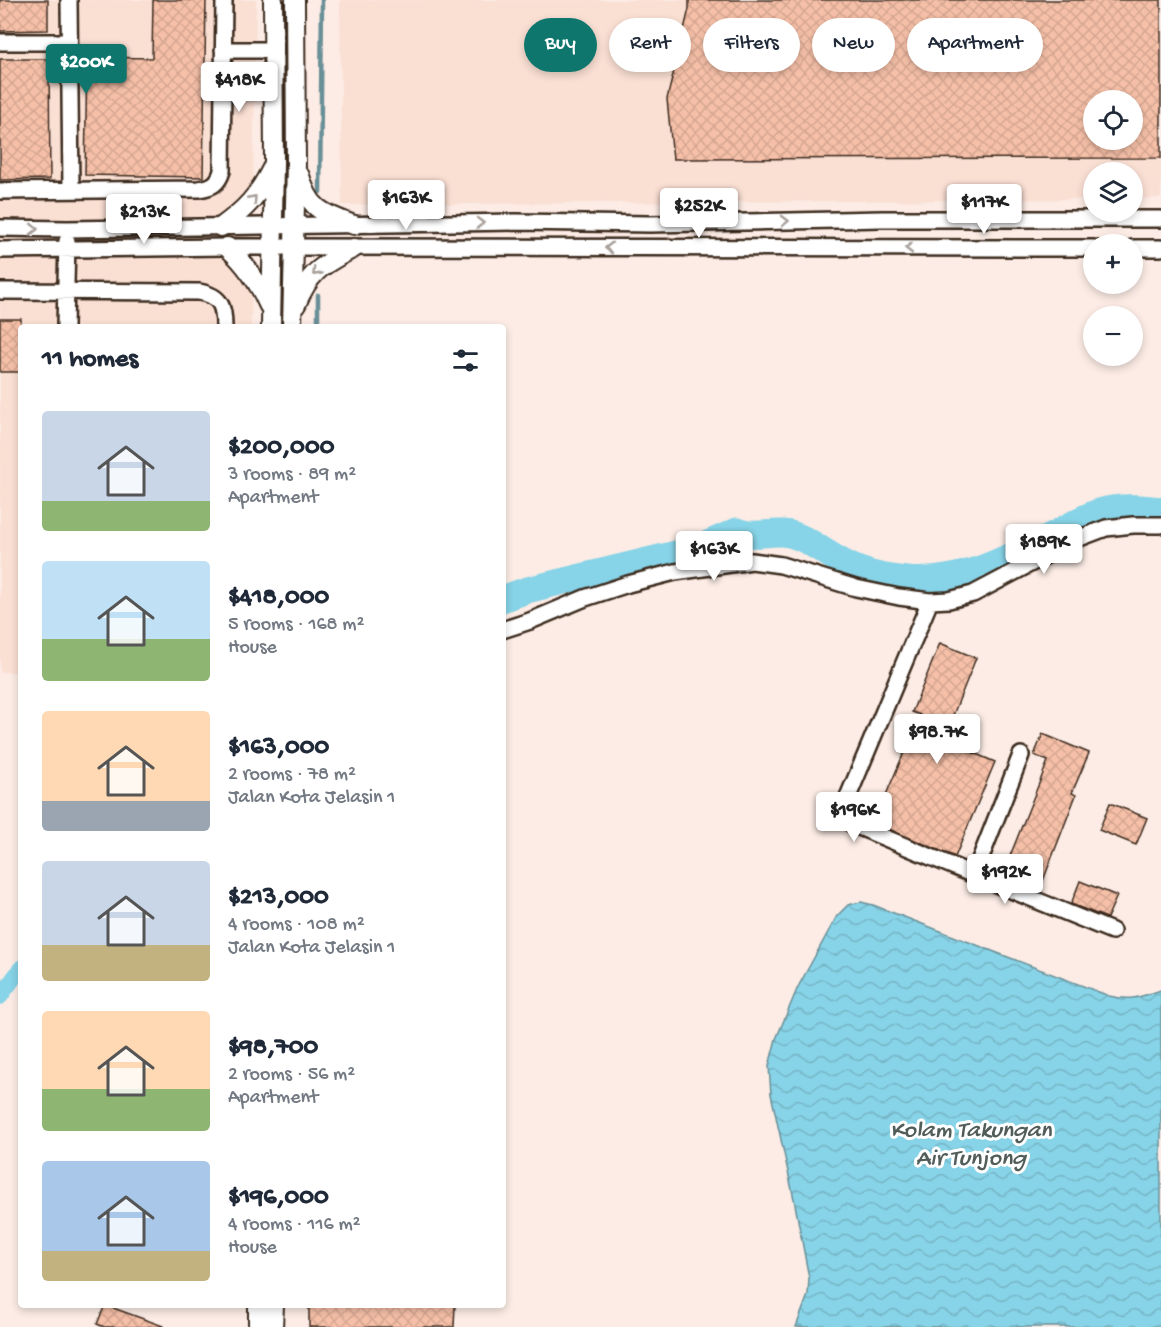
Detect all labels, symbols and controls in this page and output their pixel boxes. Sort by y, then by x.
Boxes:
chip: Buy [524,18,597,72]
chip: Rent [609,18,691,72]
chip: Filters [703,18,800,72]
chip: New [812,18,895,72]
chip: Apartment [907,18,1043,72]
pin: $200K [44,44,128,95]
text: $200K [60,52,112,75]
pin: $418K [197,62,281,113]
text: $418K [215,70,263,93]
map controls [1083,90,1143,366]
button: locate [1083,90,1143,150]
button: layers [1083,162,1143,222]
pin: $163K [364,180,448,231]
pin: $117K [942,184,1026,235]
text: $163K [382,188,430,211]
pin: $252K [657,188,741,239]
text: $117K [961,192,1007,215]
pin: $213K [102,194,186,245]
one-way arrow [246,196,257,206]
text: $252K [674,196,724,219]
text: $213K [120,202,168,225]
one-way arrow [780,215,789,227]
one-way arrow [475,217,484,229]
one-way arrow [29,223,38,235]
button: + [1083,234,1143,294]
one-way arrow [605,242,614,254]
one-way arrow [905,242,914,254]
one-way arrow [312,266,323,276]
button: − [1083,306,1143,366]
icon: filters [449,344,482,377]
text: 11 homes [42,345,138,376]
text: $200,000 [228,433,334,464]
icon: home [90,435,162,507]
text: 3 rooms · 89 m² [228,464,356,487]
text: Apartment [228,487,318,510]
pin: $189K [1002,524,1086,575]
pin: $163K [672,531,756,582]
text: $189K [1019,532,1069,555]
text: $163K [690,539,738,562]
text: $418,000 [228,583,329,614]
icon: home [90,585,162,657]
text: 5 rooms · 168 m² [228,614,364,637]
text: House [228,637,277,660]
pin: $98.7K [888,714,986,765]
text: $98.7K [908,722,966,745]
text: $163,000 [228,733,329,764]
icon: home [90,735,162,807]
text: 2 rooms · 78 m² [228,764,356,787]
text: Jalan Kota Jelasin 1 [228,787,395,810]
pin: $196K [812,792,896,843]
text: $196K [830,800,878,823]
pin: $192K [963,854,1047,905]
text: $192K [981,862,1029,885]
text: $213,000 [228,883,329,914]
icon: home [90,885,162,957]
text: 4 rooms · 108 m² [228,914,365,937]
text: Jalan Kota Jelasin 1 [228,937,395,960]
text: $98,700 [228,1033,318,1064]
icon: home [90,1035,162,1107]
text: 2 rooms · 56 m² [228,1064,355,1087]
text: Apartment [228,1087,318,1110]
water label: Kolam Takungan Air Tunjong [890,1117,1052,1174]
text: $196,000 [228,1183,329,1214]
icon: home [90,1185,162,1257]
text: 4 rooms · 116 m² [228,1214,361,1237]
text: House [228,1237,277,1260]

